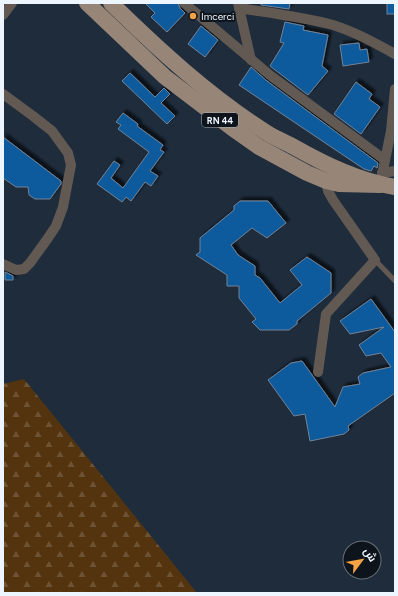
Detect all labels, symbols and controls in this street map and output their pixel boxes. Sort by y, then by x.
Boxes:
place label: Imcerci [201,10,234,23]
marker: Imcerci [188,11,198,21]
road number: RN 44 [202,113,238,127]
north arrow [342,540,382,580]
text: ش [361,546,379,564]

